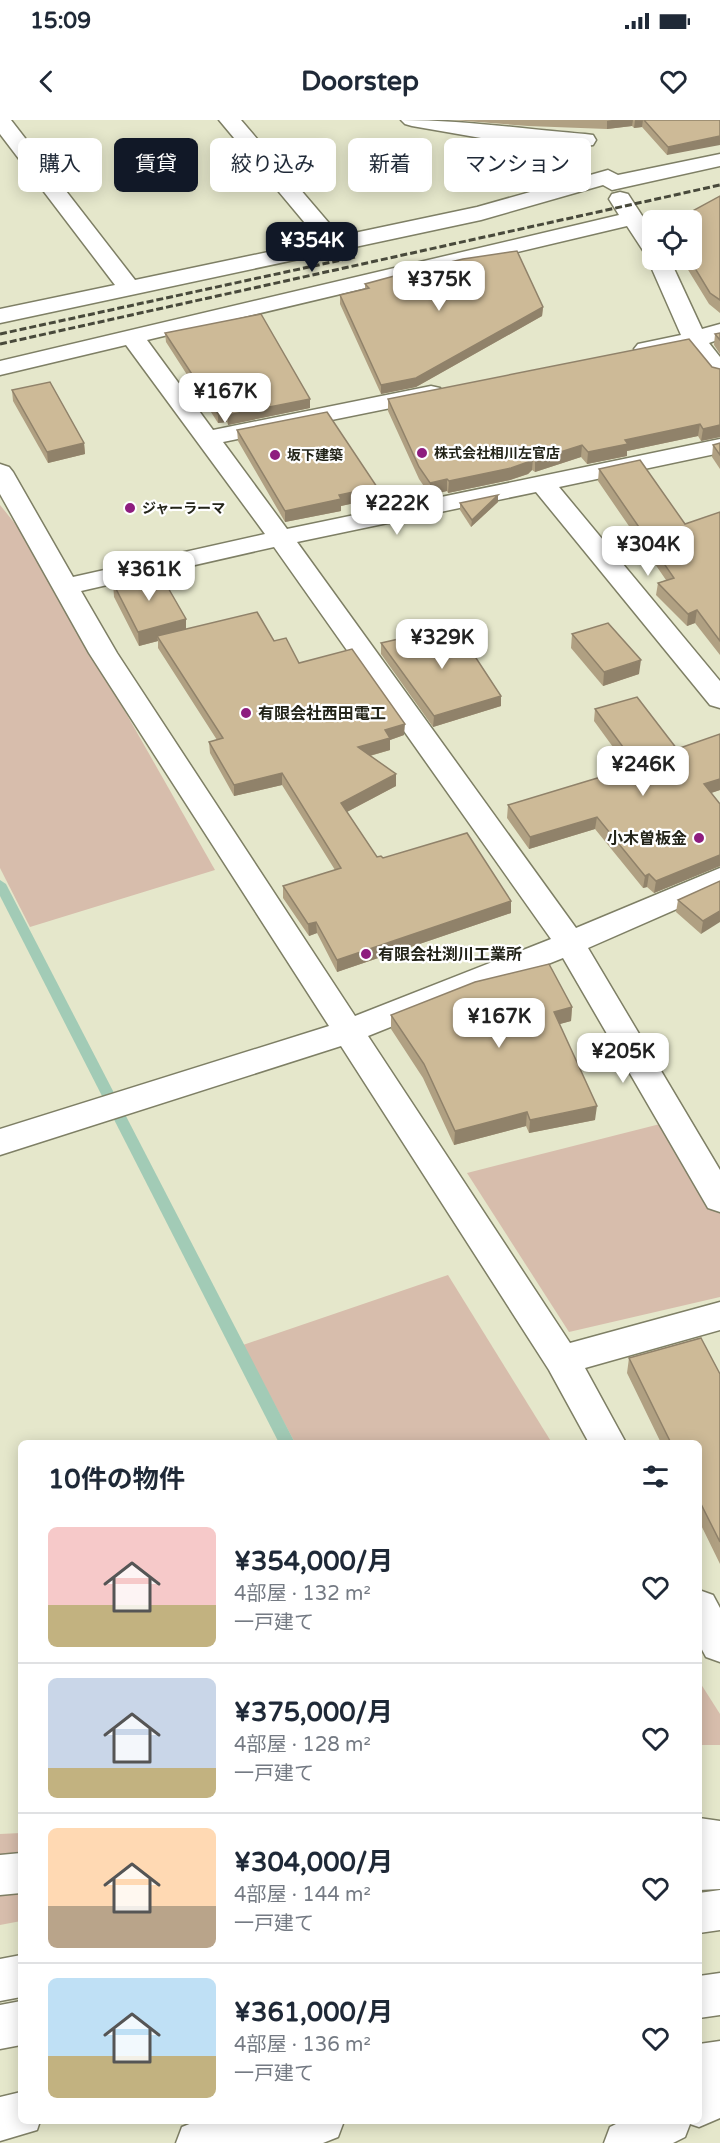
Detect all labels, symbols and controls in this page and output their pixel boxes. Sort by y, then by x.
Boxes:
text: 15:09 [30,8,91,34]
icon: back [30,65,63,98]
text: Doorstep [301,65,419,98]
icon: heart [657,65,690,98]
chip: 購入 [18,138,102,192]
chip: 賃貸 [114,138,198,192]
chip: 絞り込み [210,138,336,192]
chip: 新着 [348,138,432,192]
chip: マンション [444,138,591,192]
map controls [642,210,702,270]
button: locate [642,210,702,270]
pin: ¥354K [270,222,354,273]
text: ¥354K [280,229,344,253]
pin: ¥375K [397,261,481,312]
text: ¥375K [407,268,471,292]
pin: ¥167K [183,373,267,424]
text: ¥167K [193,380,257,404]
place label: 株式会社相川左官店 [434,445,560,462]
marker: 株式会社相川左官店 [415,446,429,460]
place label: 坂下建築 [287,447,343,464]
marker: 坂下建築 [268,448,282,462]
pin: ¥222K [355,485,439,536]
text: ¥222K [365,492,429,516]
place label: ジャーラーマ [142,500,225,517]
marker: ジャーラーマ [123,501,137,515]
pin: ¥304K [606,526,690,577]
text: ¥304K [616,533,680,557]
pin: ¥361K [107,551,191,602]
text: ¥361K [117,558,181,582]
pin: ¥329K [400,619,484,670]
text: ¥329K [410,626,474,650]
place label: 有限会社西田電工 [258,704,386,724]
marker: 有限会社西田電工 [239,706,253,720]
pin: ¥246K [601,746,685,797]
text: ¥246K [611,753,675,777]
place label: 小木曽板金 [607,829,687,849]
marker: 小木曽板金 [692,831,706,845]
place label: 有限会社渕川工業所 [378,945,522,965]
marker: 有限会社渕川工業所 [359,947,373,961]
pin: ¥167K [457,998,541,1049]
text: ¥167K [467,1005,531,1029]
pin: ¥205K [581,1033,665,1084]
text: ¥205K [591,1040,655,1064]
icon: filters [639,1460,672,1493]
text: 10件の物件 [48,1464,185,1495]
text: ¥354,000/月 [234,1546,393,1577]
icon: home [96,1551,168,1623]
icon: heart [639,1571,672,1604]
text: 4部屋 · 132 m² [234,1582,371,1606]
text: 一戸建て [234,1611,314,1635]
text: ¥375,000/月 [234,1697,393,1728]
icon: home [96,1702,168,1774]
icon: heart [639,1722,672,1755]
text: 4部屋 · 128 m² [234,1733,371,1757]
text: 一戸建て [234,1762,314,1786]
text: ¥304,000/月 [234,1847,393,1878]
icon: home [96,1852,168,1924]
icon: heart [639,1872,672,1905]
text: 4部屋 · 144 m² [234,1883,371,1907]
text: 一戸建て [234,1912,314,1936]
text: ¥361,000/月 [234,1997,393,2028]
icon: home [96,2002,168,2074]
icon: heart [639,2022,672,2055]
text: 4部屋 · 136 m² [234,2033,371,2057]
text: 一戸建て [234,2062,314,2086]

